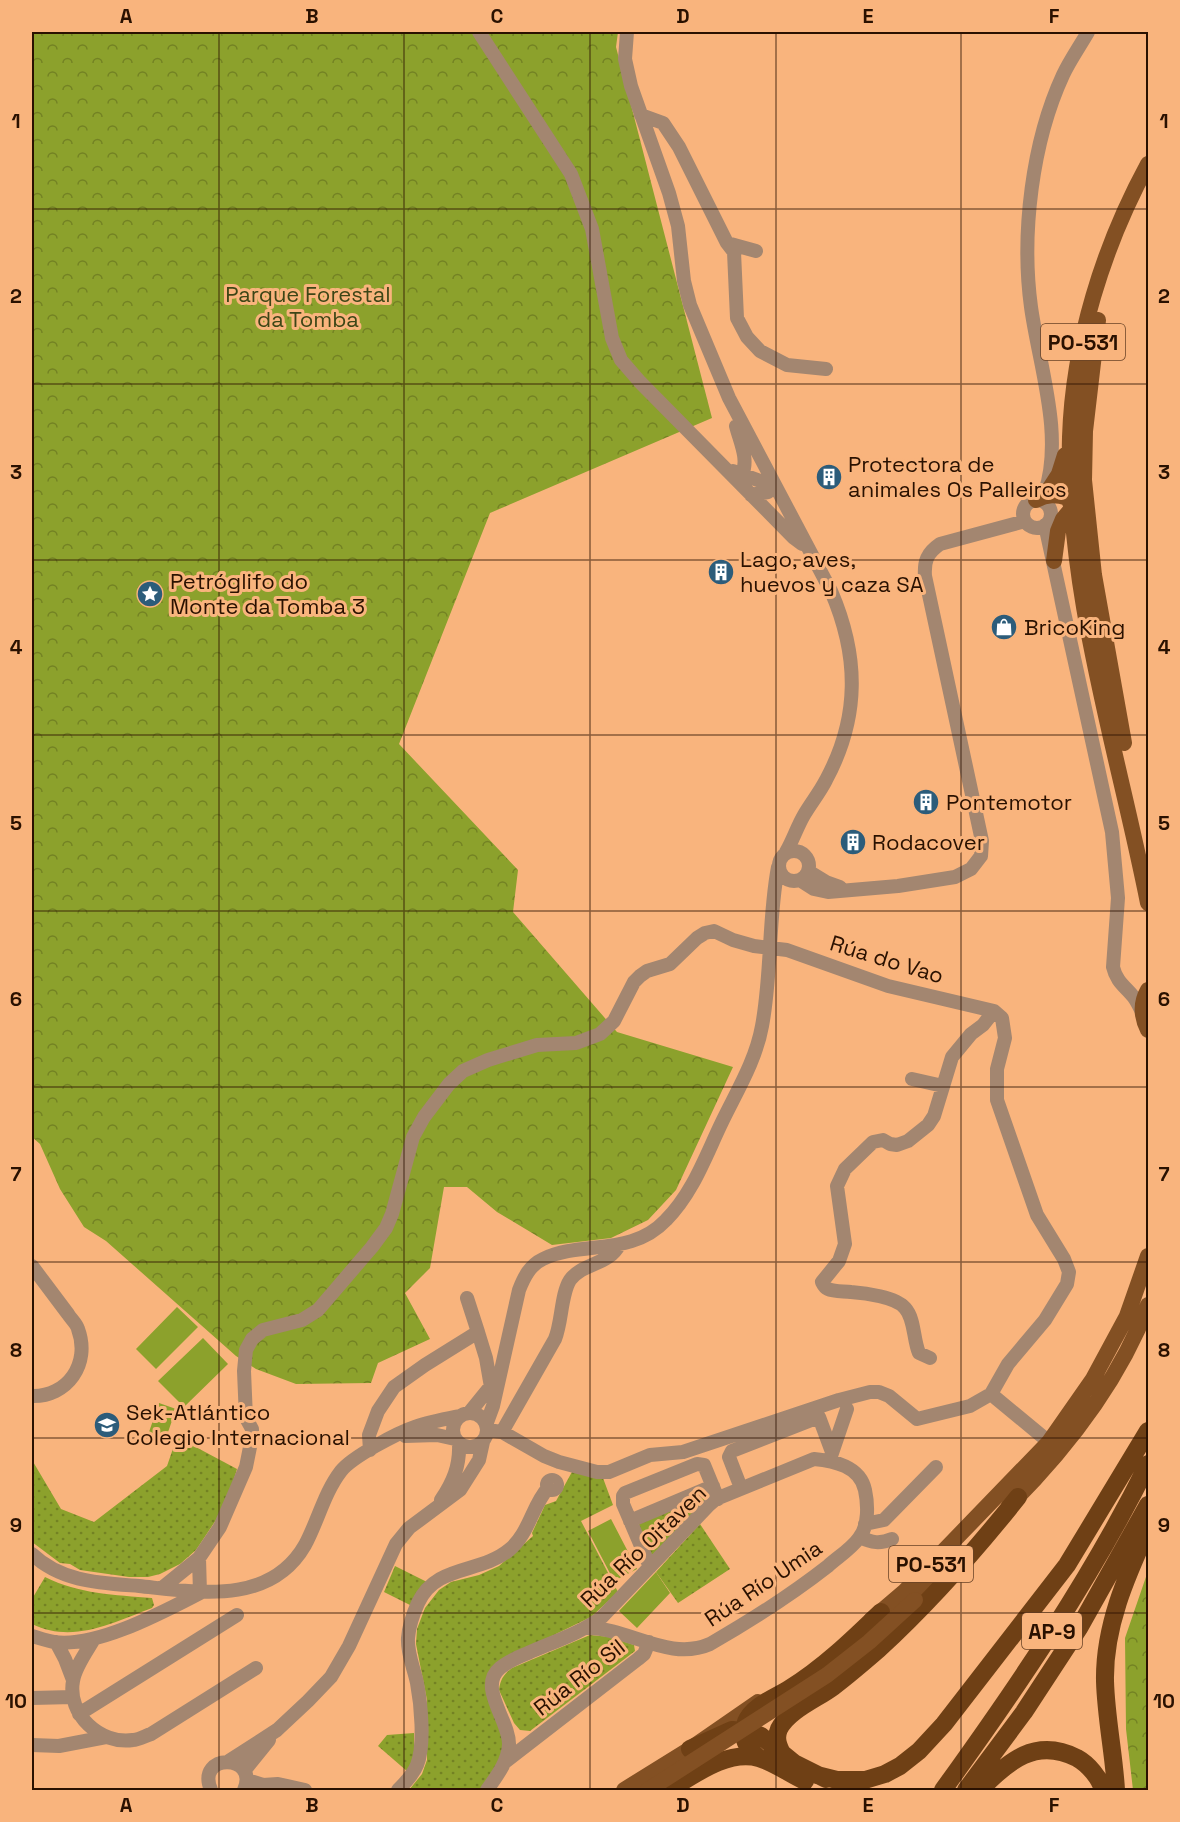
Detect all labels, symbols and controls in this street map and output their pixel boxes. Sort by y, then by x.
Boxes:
text: A [120,3,133,29]
text: B [305,3,319,29]
text: C [491,3,504,29]
text: D [676,3,690,29]
text: E [862,3,874,29]
text: F [1049,3,1060,29]
text: 1 [11,108,21,134]
text: 1 [1159,108,1169,134]
park label: Parque Forestal da Tomba [225,280,391,333]
text: 2 [10,283,22,309]
text: 2 [1158,283,1170,309]
road number: PO-531 [1041,324,1125,360]
place label: Protectora de animales Os Palleiros [848,450,1067,503]
text: 3 [10,459,22,485]
text: 3 [1158,459,1170,485]
building icon: Protectora de animales Os Palleiros [814,462,844,492]
place label: Lago, aves, huevos y caza SA [740,545,924,598]
building icon: Lago, aves, huevos y caza SA [706,557,736,587]
place label: Petróglifo do Monte da Tomba 3 [170,567,365,620]
place icon: Petróglifo do Monte da Tomba 3 [135,579,165,609]
shop icon: BricoKing [989,612,1019,642]
place label: BricoKing [1024,613,1125,641]
text: 4 [10,634,23,660]
text: 4 [1158,634,1171,660]
building icon: Pontemotor [911,787,941,817]
place label: Pontemotor [946,788,1072,816]
text: 5 [10,810,22,836]
text: 5 [1158,810,1170,836]
building icon: Rodacover [838,827,868,857]
place label: Rodacover [872,828,985,856]
street label: Rúa do Vao [827,928,947,990]
text: 6 [10,986,22,1012]
text: 6 [1158,986,1170,1012]
text: 7 [10,1161,22,1187]
text: 7 [1158,1161,1170,1187]
text: 8 [10,1337,22,1363]
text: 8 [1158,1337,1170,1363]
place label: Sek-Atlántico Colegio Internacional [126,1398,350,1451]
school or university icon: Sek-Atlántico Colegio Internacional [92,1410,122,1440]
street label: Rúa Río Oitaven [574,1479,712,1613]
text: 9 [10,1512,22,1538]
text: 9 [1158,1512,1170,1538]
street label: Rúa Río Umia [699,1533,827,1633]
road number: PO-531 [889,1546,973,1582]
road number: AP-9 [1022,1613,1082,1649]
street label: Rúa Río Sil [528,1633,630,1721]
text: 10 [5,1688,27,1714]
text: 10 [1153,1688,1175,1714]
text: A [120,1792,133,1818]
text: B [305,1792,319,1818]
text: C [491,1792,504,1818]
text: D [676,1792,690,1818]
text: E [862,1792,874,1818]
text: F [1049,1792,1060,1818]

